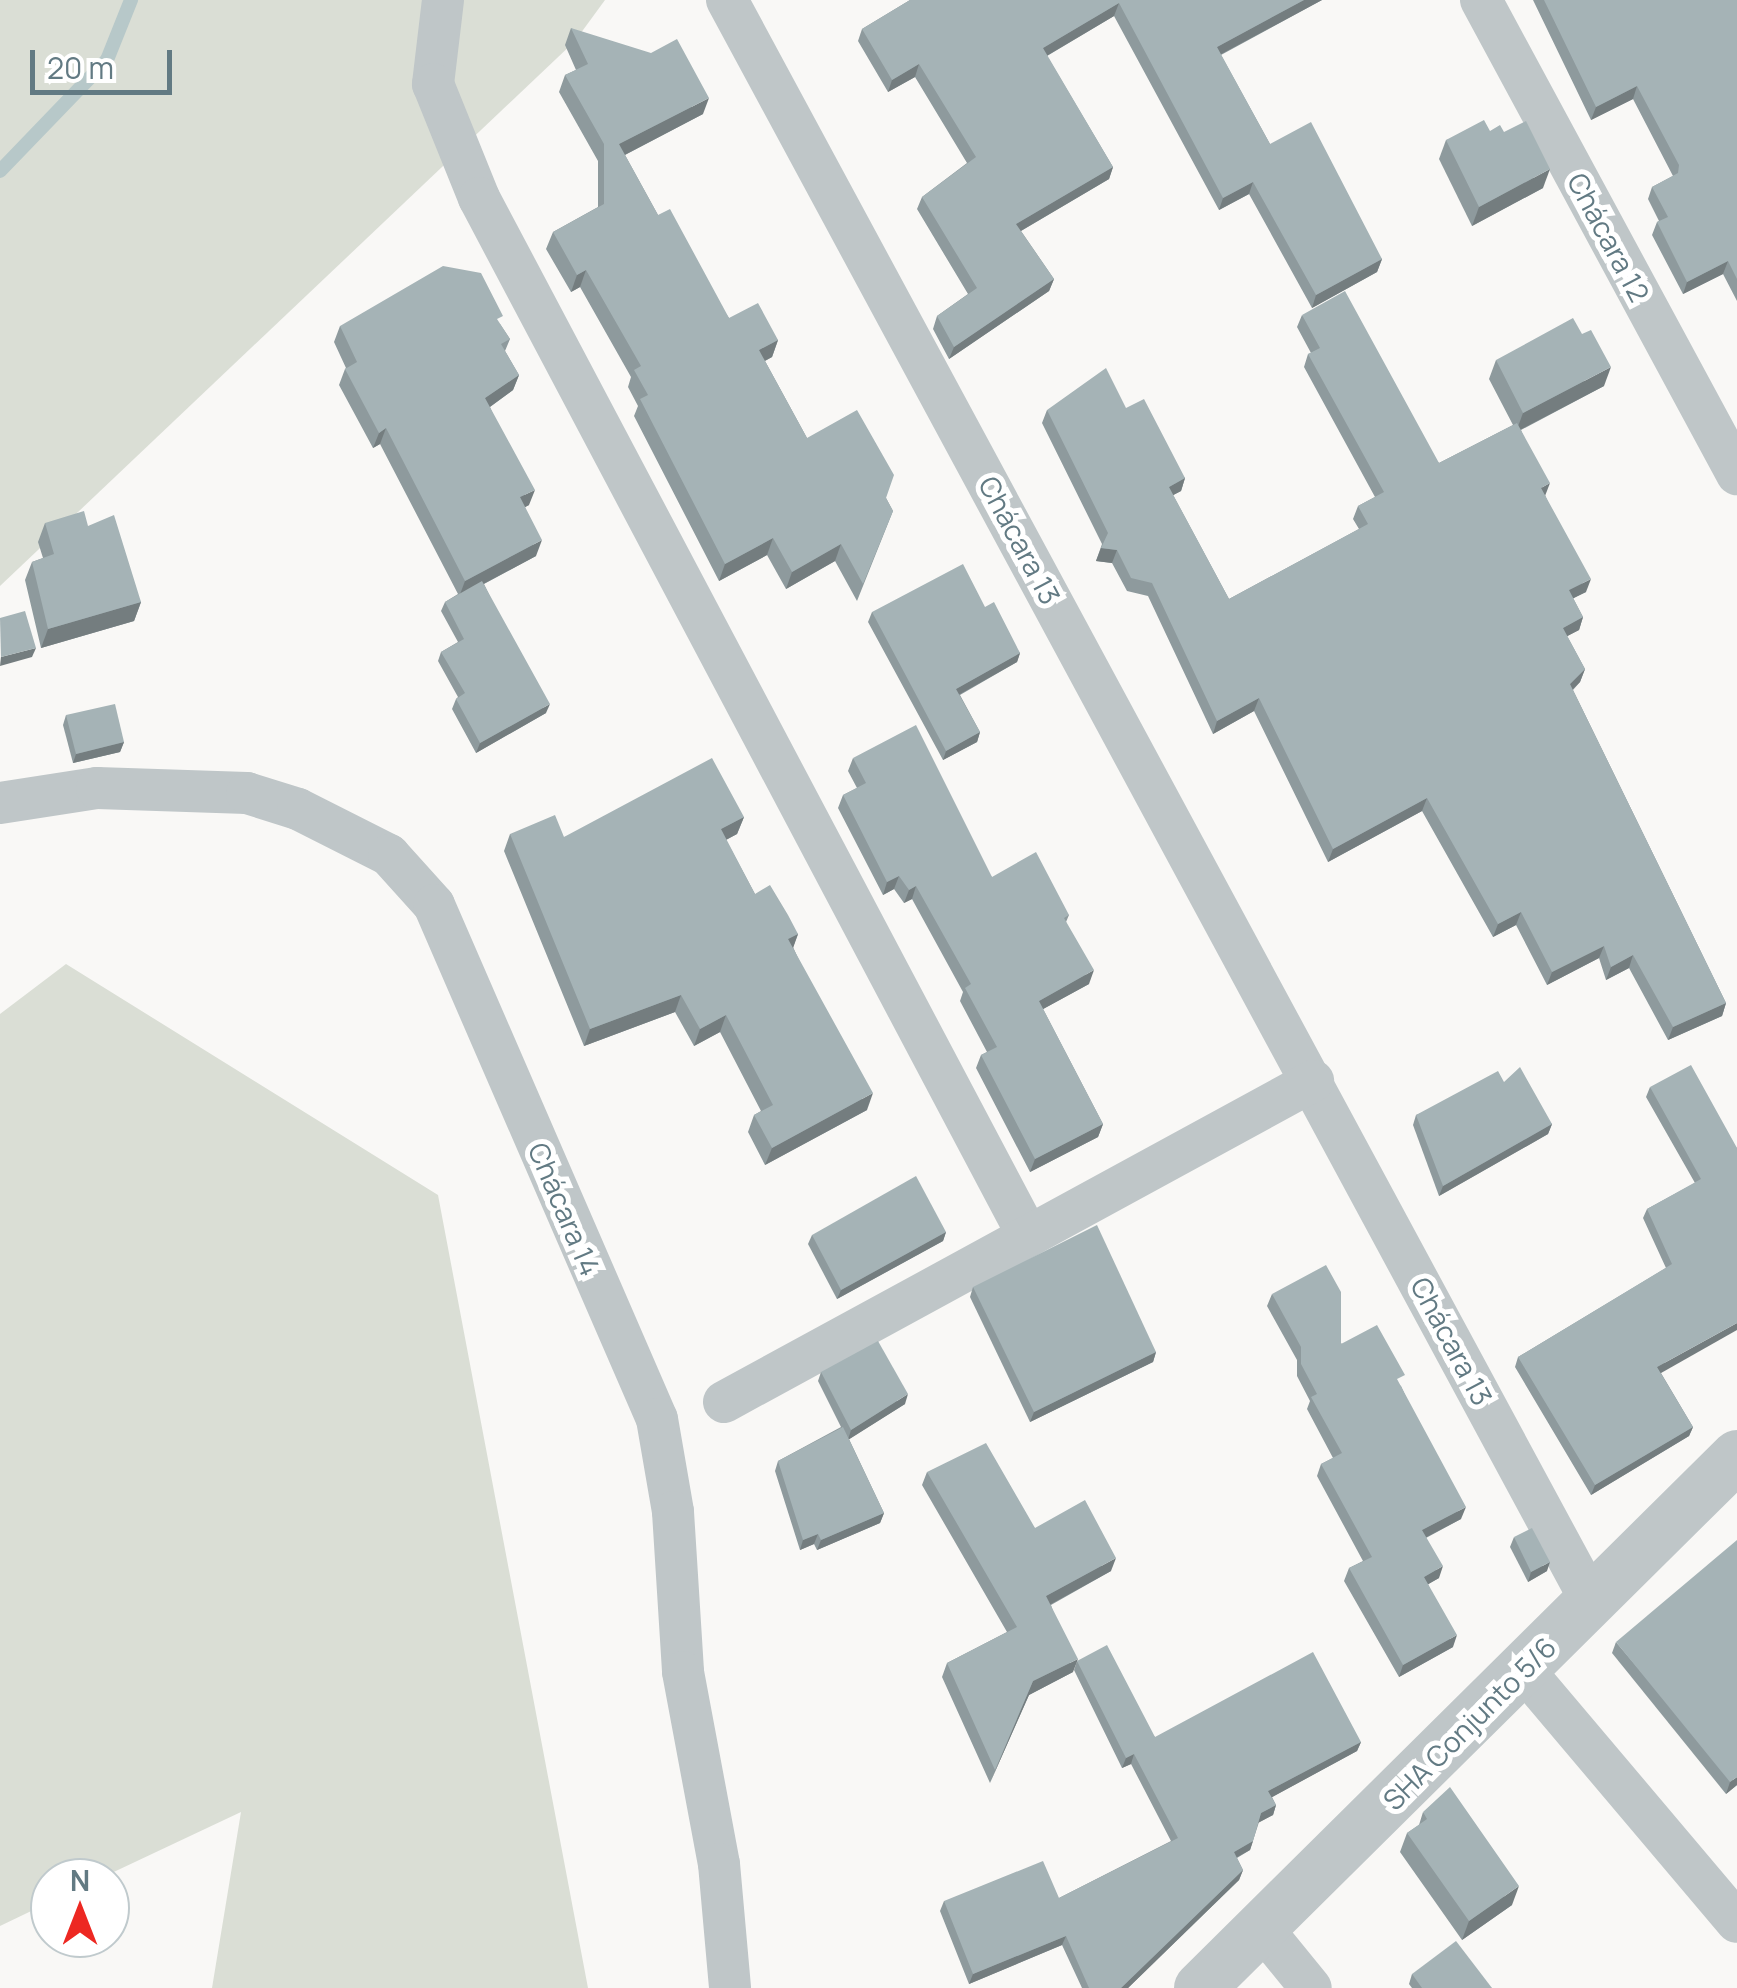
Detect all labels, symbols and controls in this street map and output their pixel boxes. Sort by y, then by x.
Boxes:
scale bar [35,30,178,92]
text: 20 m [47,47,114,88]
street label: Chácara 12 [1561,167,1657,307]
street label: Chácara 13 [972,470,1068,610]
street label: Chácara 14 [522,1137,608,1281]
street label: Chácara 13 [1404,1271,1500,1411]
street label: SHA Conjunto 5/6 [1376,1630,1562,1816]
north arrow [30,1858,130,1958]
text: N [70,1861,90,1899]

